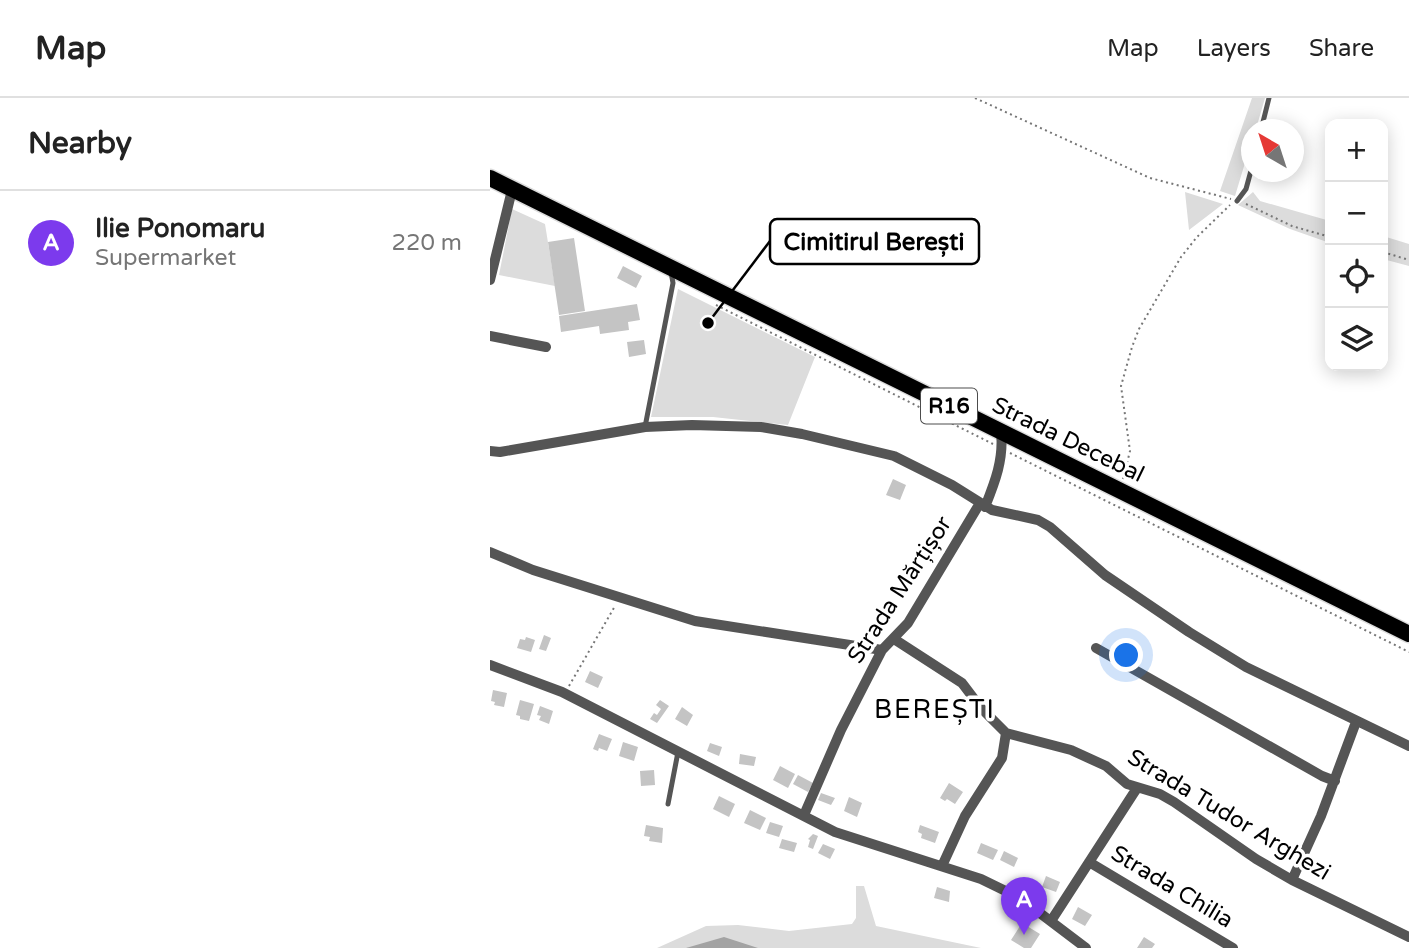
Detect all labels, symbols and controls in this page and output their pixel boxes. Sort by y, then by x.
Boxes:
text: Map [35,29,106,68]
text: Map [1107,34,1159,63]
text: Layers [1197,34,1271,63]
text: Share [1309,34,1374,63]
north arrow [1241,119,1304,182]
map controls [1325,119,1388,371]
button: + [1325,119,1388,182]
text: Nearby [28,125,132,162]
button: − [1325,182,1388,245]
text: Ilie Ponomaru [95,213,265,244]
callout: Cimitirul Berești [770,219,979,264]
text: Cimitirul Berești [784,228,964,257]
text: A [42,229,60,257]
text: 220 m [392,229,462,257]
text: Supermarket [95,244,236,272]
button: locate [1325,245,1388,308]
button: layers [1325,308,1388,371]
road number: R16 [921,388,977,424]
street label: Strada Decebal [987,391,1149,489]
street label: Strada Mărțișor [842,511,958,669]
your location [1109,638,1143,672]
district label: BEREȘTI [874,694,996,725]
street label: Strada Tudor Arghezi [1122,743,1336,887]
street label: Strada Chilia [1106,840,1238,934]
pin: A [1001,877,1047,935]

